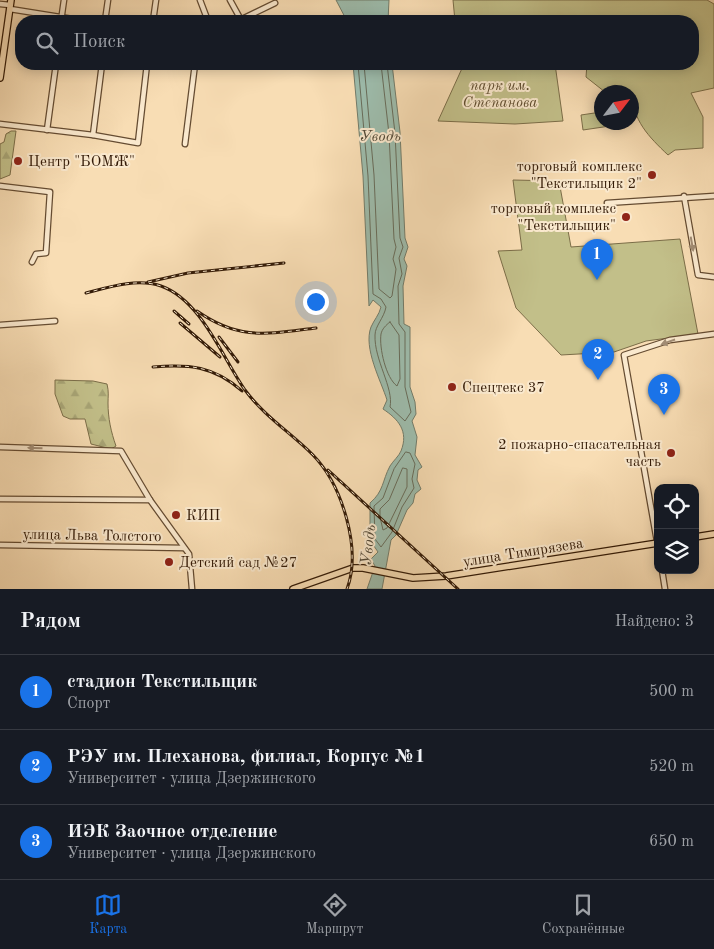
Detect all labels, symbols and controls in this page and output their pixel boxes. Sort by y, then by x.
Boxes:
search box [15,15,699,70]
icon: search [33,29,61,57]
text: Поиск [73,33,125,52]
park label: парк им. Степанова [463,79,537,111]
north arrow [594,85,639,130]
water label: Уводь [359,129,401,145]
marker: Центр "БОМЖ" [12,155,24,167]
place label: Центр "БОМЖ" [28,155,135,170]
place label: торговый комплекс "Текстильщик 2" [517,160,642,192]
marker: торговый комплекс "Текстильщик 2" [646,169,658,181]
place label: торговый комплекс "Текстильщик" [491,202,616,234]
marker: торговый комплекс "Текстильщик" [620,211,632,223]
one-way arrow [689,236,697,252]
pin: 1 [581,239,613,280]
your location [303,289,329,315]
pin: 2 [582,339,614,380]
one-way arrow [661,339,676,346]
pin: 3 [648,374,680,415]
marker: Спецтекс 37 [446,381,458,393]
place label: Спецтекс 37 [462,381,545,396]
place label: 2 пожарно-спасательная часть [498,438,661,470]
one-way arrow [27,444,43,452]
marker: 2 пожарно-спасательная часть [665,447,677,459]
map controls [654,484,699,574]
button: locate [654,484,699,529]
marker: КИП [170,509,182,521]
place label: КИП [186,509,220,524]
water label: Уводь [358,523,379,567]
street label: улица Льва Толстого [22,528,162,545]
button: layers [654,529,699,574]
street label: улица Тимирязева [462,536,585,570]
marker: Детский сад №27 [163,556,175,568]
place label: Детский сад №27 [179,556,297,571]
text: Рядом [20,611,81,632]
text: Найдено: 3 [615,614,694,630]
text: стадион Текстильщик [67,673,257,692]
text: 1 [31,684,41,700]
text: 500 m [649,684,694,700]
text: Спорт [67,696,110,712]
text: РЭУ им. Плеханова, филиал, Корпус №1 [67,748,425,767]
text: 2 [31,759,41,775]
text: 520 m [649,759,694,775]
text: Университет · улица Дзержинского [67,771,316,787]
text: ИЭК Заочное отделение [67,823,278,842]
text: 3 [31,834,41,850]
text: 650 m [649,834,694,850]
text: Университет · улица Дзержинского [67,846,316,862]
tab: Карта [89,891,127,938]
tab: Маршрут [306,891,363,938]
tab: Сохранённые [542,891,625,938]

